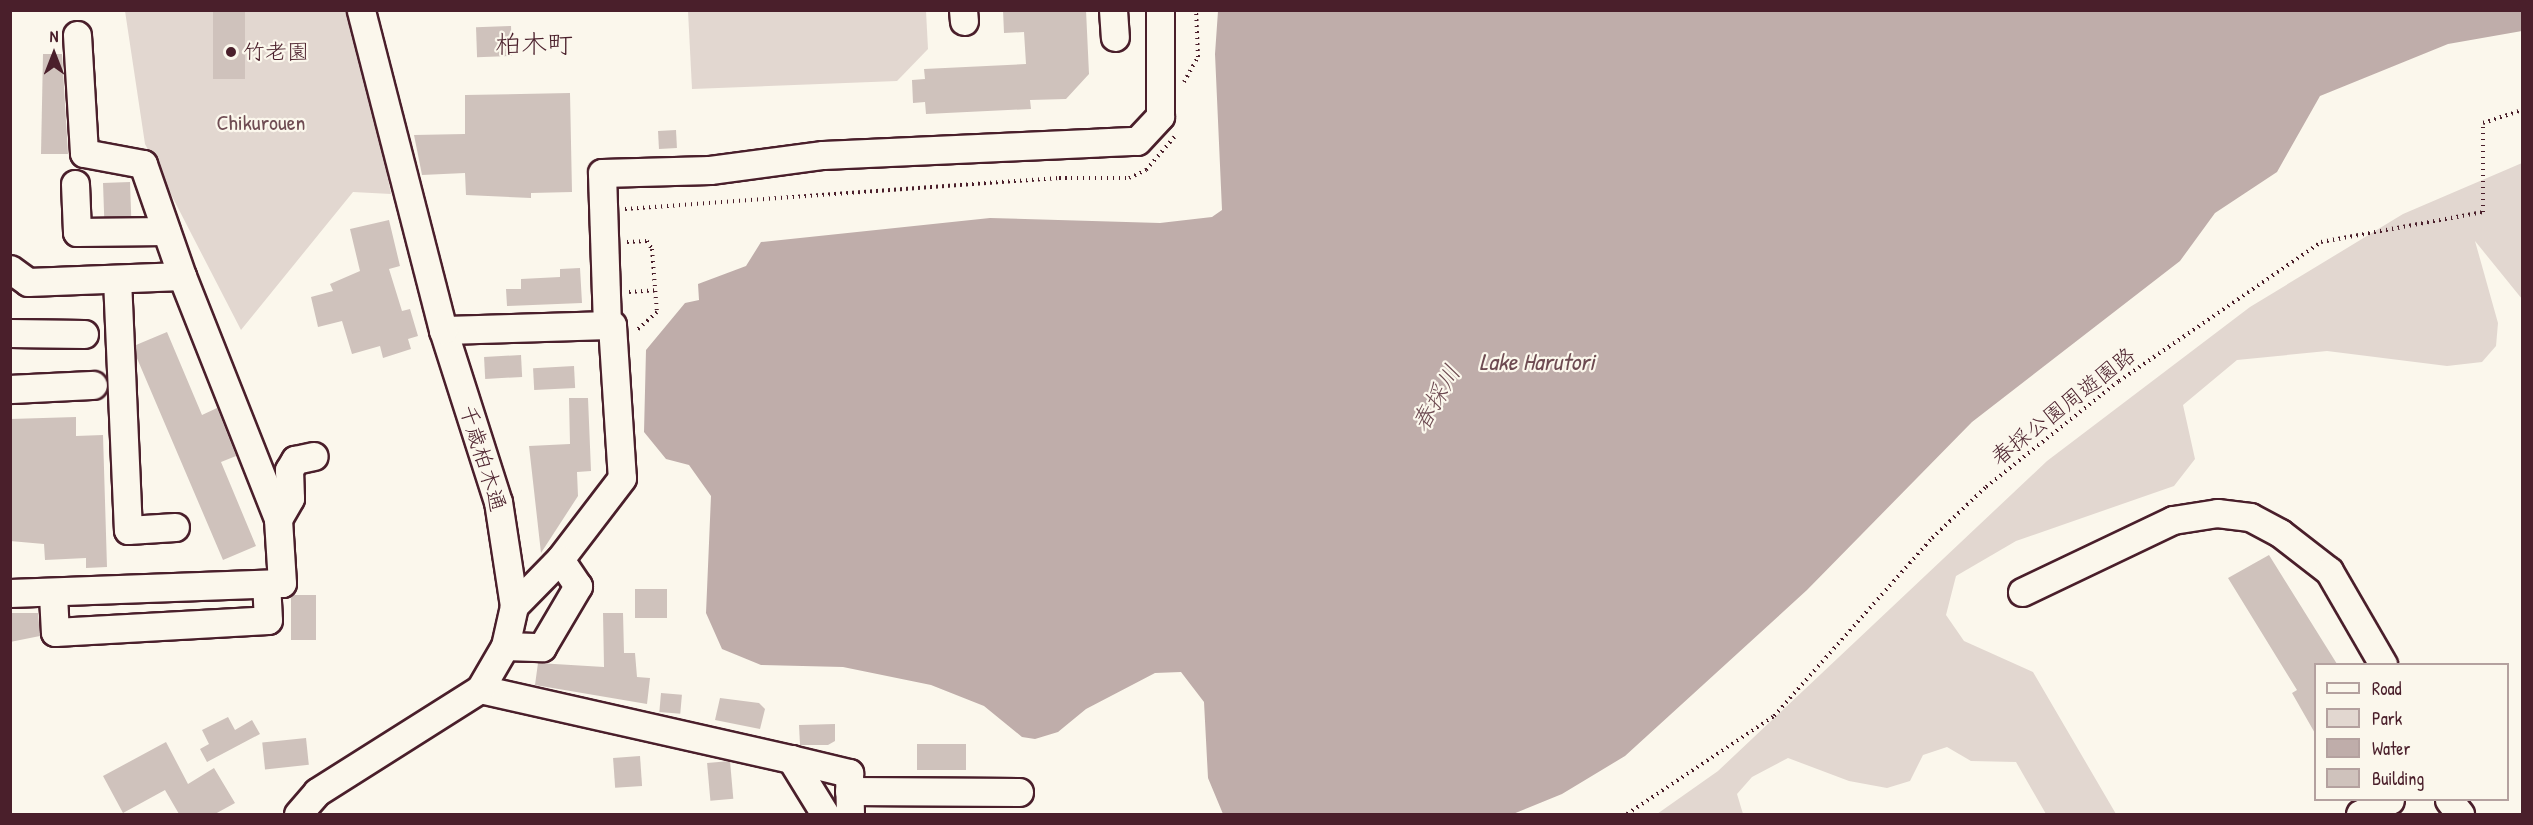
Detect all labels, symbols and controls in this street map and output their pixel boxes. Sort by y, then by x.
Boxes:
north arrow [24,24,84,84]
text: N [50,25,58,47]
district label: 柏木町 [495,28,573,60]
place label: 竹老園 [243,39,309,65]
marker: 竹老園 [224,45,238,59]
park label: Chikurouen [217,110,305,136]
street label: 春採公園周遊園路 [1986,341,2140,471]
water label: Lake Harutori [1479,348,1595,376]
water label: 春採川 [1406,360,1466,436]
street label: 千歳柏木通 [454,402,512,514]
legend [2314,663,2509,801]
text: Road [2372,676,2402,701]
text: Park [2372,706,2402,731]
text: Water [2372,736,2410,761]
text: Building [2372,766,2424,791]

